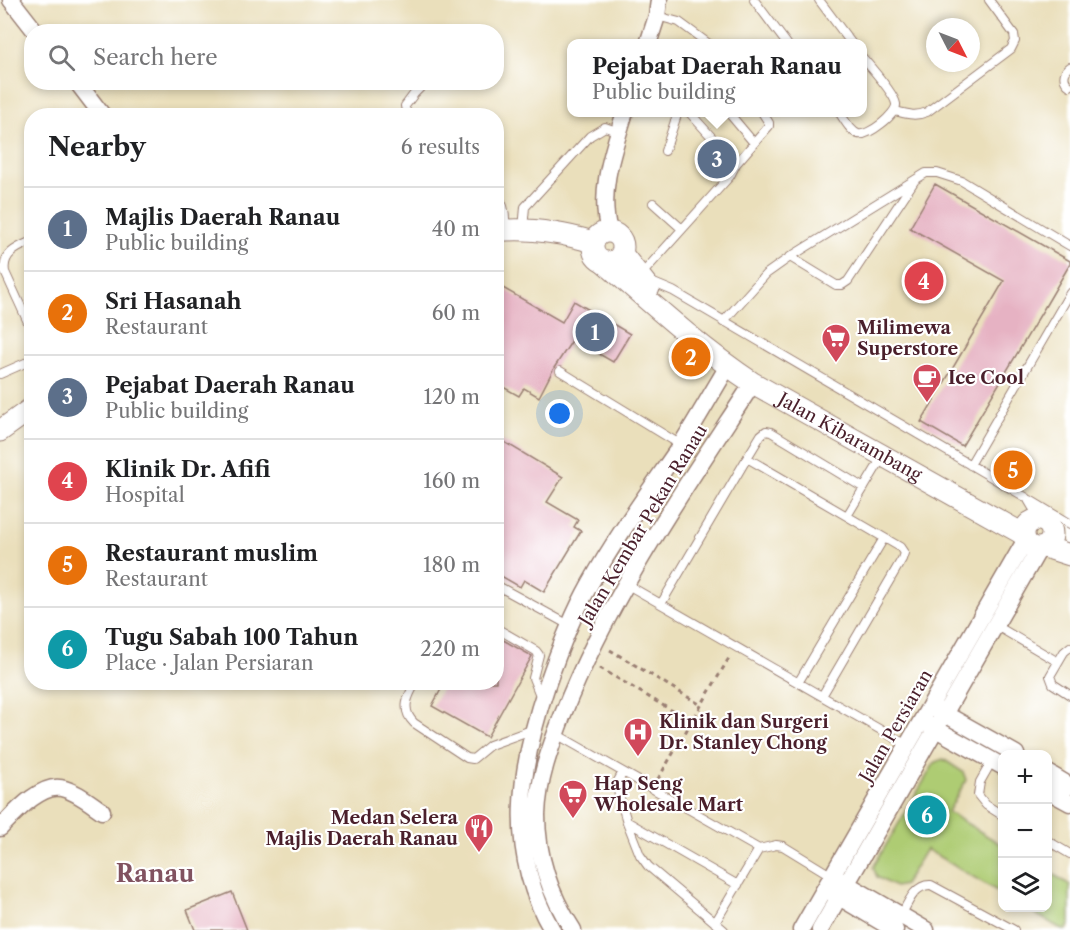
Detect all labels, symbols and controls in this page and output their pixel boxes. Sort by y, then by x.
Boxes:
north arrow [926,18,980,72]
search box [24,24,504,90]
popup [567,39,867,117]
icon: search [45,41,78,74]
text: Search here [93,44,218,71]
text: Pejabat Daerah Ranau [592,53,842,80]
text: Public building [592,80,735,104]
text: Nearby [48,131,146,163]
text: 6 results [401,135,480,159]
pin: 3 [698,136,736,182]
text: Majlis Daerah Ranau [105,204,340,231]
text: 1 [63,217,72,241]
text: 40 m [432,217,480,241]
text: Public building [105,231,248,255]
pin: 4 [904,258,944,304]
text: Sri Hasanah [105,288,242,315]
text: 2 [62,301,73,325]
text: 60 m [432,301,480,325]
pin: 1 [576,310,614,354]
text: Restaurant [105,315,208,339]
place label: Milimewa Superstore [857,317,959,360]
supermarket icon: Milimewa Superstore [820,322,852,364]
pin: 2 [672,334,710,380]
cafe icon: Ice Cool [911,362,943,404]
place label: Ice Cool [948,367,1024,389]
text: Pejabat Daerah Ranau [105,372,355,399]
text: 3 [62,385,73,409]
text: 120 m [423,385,480,409]
street label: Jalan Kibarambang [771,387,926,486]
text: Public building [105,399,248,423]
your location [545,399,574,428]
street label: Jalan Kembar Pekan Ranau [573,420,712,632]
pin: 5 [994,448,1032,492]
text: Klinik Dr. Afifi [105,456,270,483]
text: 4 [62,469,73,493]
text: 160 m [423,469,480,493]
text: Hospital [105,483,185,507]
text: Restaurant muslim [105,540,318,567]
text: 5 [62,553,73,577]
text: 180 m [423,553,480,577]
text: Restaurant [105,567,208,591]
text: Tugu Sabah 100 Tahun [105,624,358,651]
text: 6 [62,637,73,661]
text: 220 m [420,637,480,661]
text: Place · Jalan Persiaran [105,651,313,675]
street label: Jalan Persiaran [853,666,937,789]
place label: Klinik dan Surgeri Dr. Stanley Chong [659,711,829,754]
hospital icon: Klinik dan Surgeri Dr. Stanley Chong [622,716,654,758]
map controls [998,750,1052,912]
button: + [998,750,1052,804]
place label: Hap Seng Wholesale Mart [593,773,744,816]
supermarket icon: Hap Seng Wholesale Mart [557,778,589,820]
pin: 6 [908,792,946,838]
button: − [998,804,1052,858]
place label: Medan Selera Majlis Daerah Ranau [266,807,459,850]
restaurant icon: Medan Selera Majlis Daerah Ranau [463,812,495,854]
button: layers [998,858,1052,912]
district label: Ranau [116,859,194,888]

